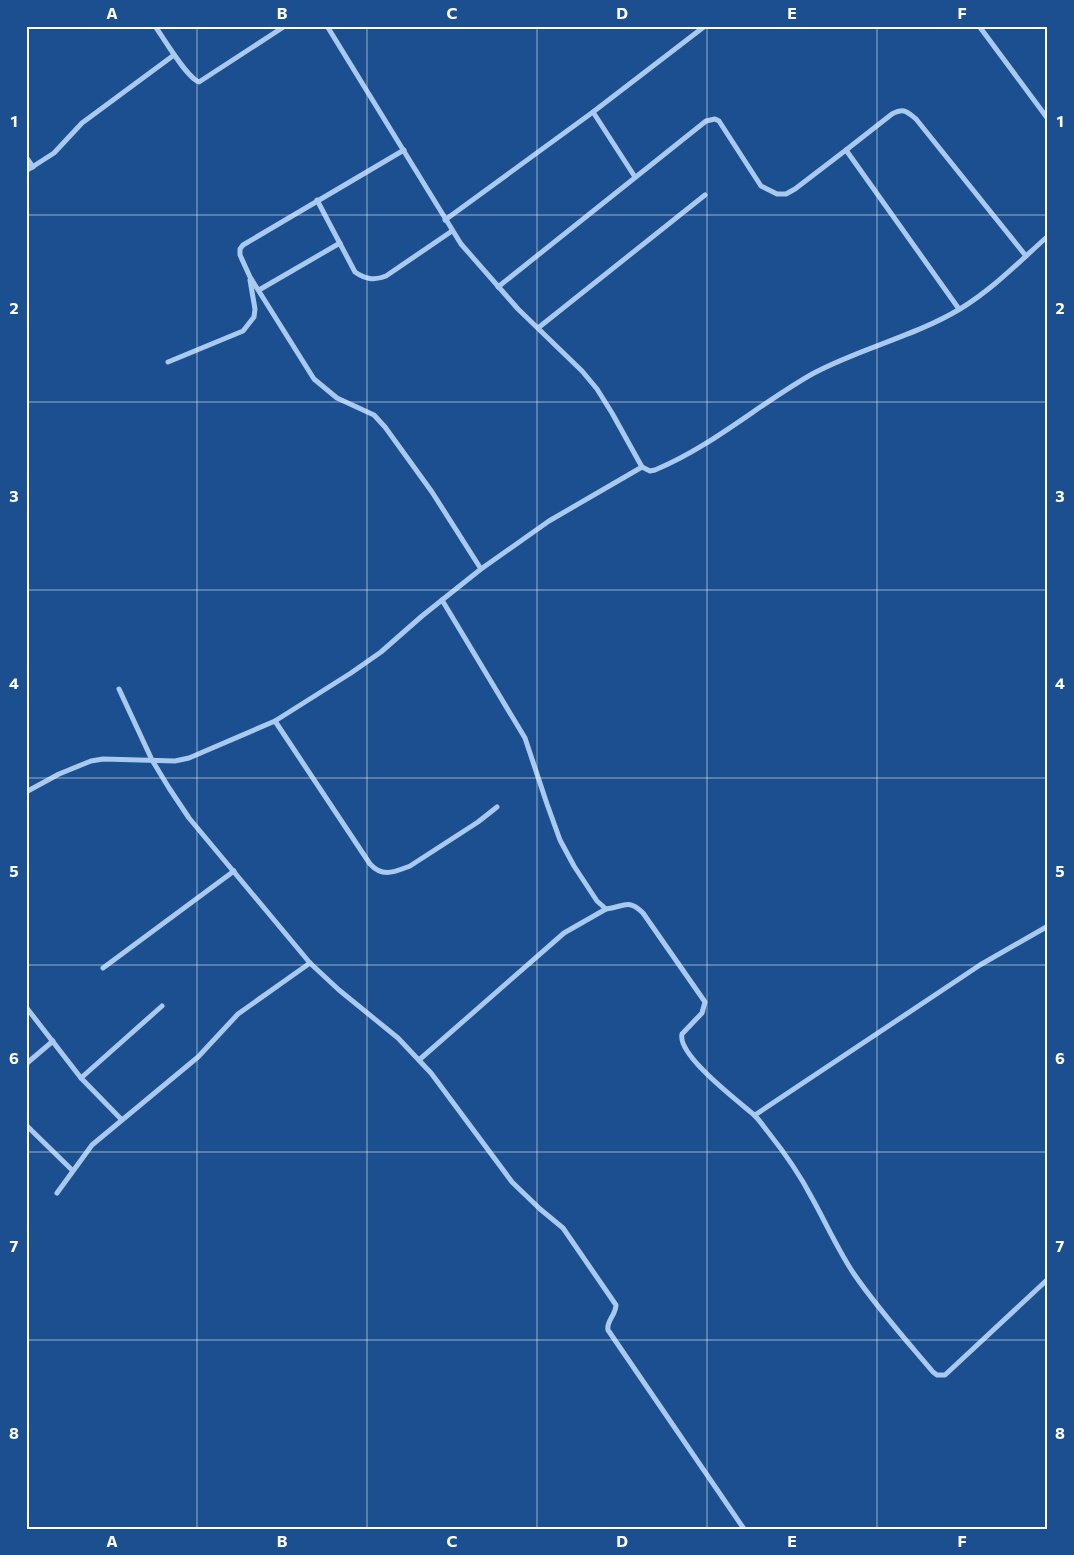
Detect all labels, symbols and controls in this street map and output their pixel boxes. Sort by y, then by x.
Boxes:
text: A [106,3,118,22]
text: B [277,3,288,22]
text: C [447,3,458,22]
text: D [616,3,628,22]
text: E [787,3,797,22]
text: F [957,3,967,22]
text: 1 [10,111,18,130]
text: 1 [1056,111,1064,130]
text: 2 [9,298,19,317]
text: 2 [1055,298,1065,317]
text: 3 [9,486,19,505]
text: 3 [1055,486,1065,505]
text: 4 [9,673,19,692]
text: 4 [1055,673,1065,692]
text: 5 [9,861,19,880]
text: 5 [1055,861,1065,880]
text: 6 [9,1048,19,1067]
text: 6 [1055,1048,1065,1067]
text: 7 [10,1236,19,1255]
text: 7 [1056,1236,1065,1255]
text: 8 [9,1423,19,1442]
text: 8 [1055,1423,1065,1442]
text: A [106,1531,118,1550]
text: B [277,1531,288,1550]
text: C [447,1531,458,1550]
text: D [616,1531,628,1550]
text: E [787,1531,797,1550]
text: F [957,1531,967,1550]

